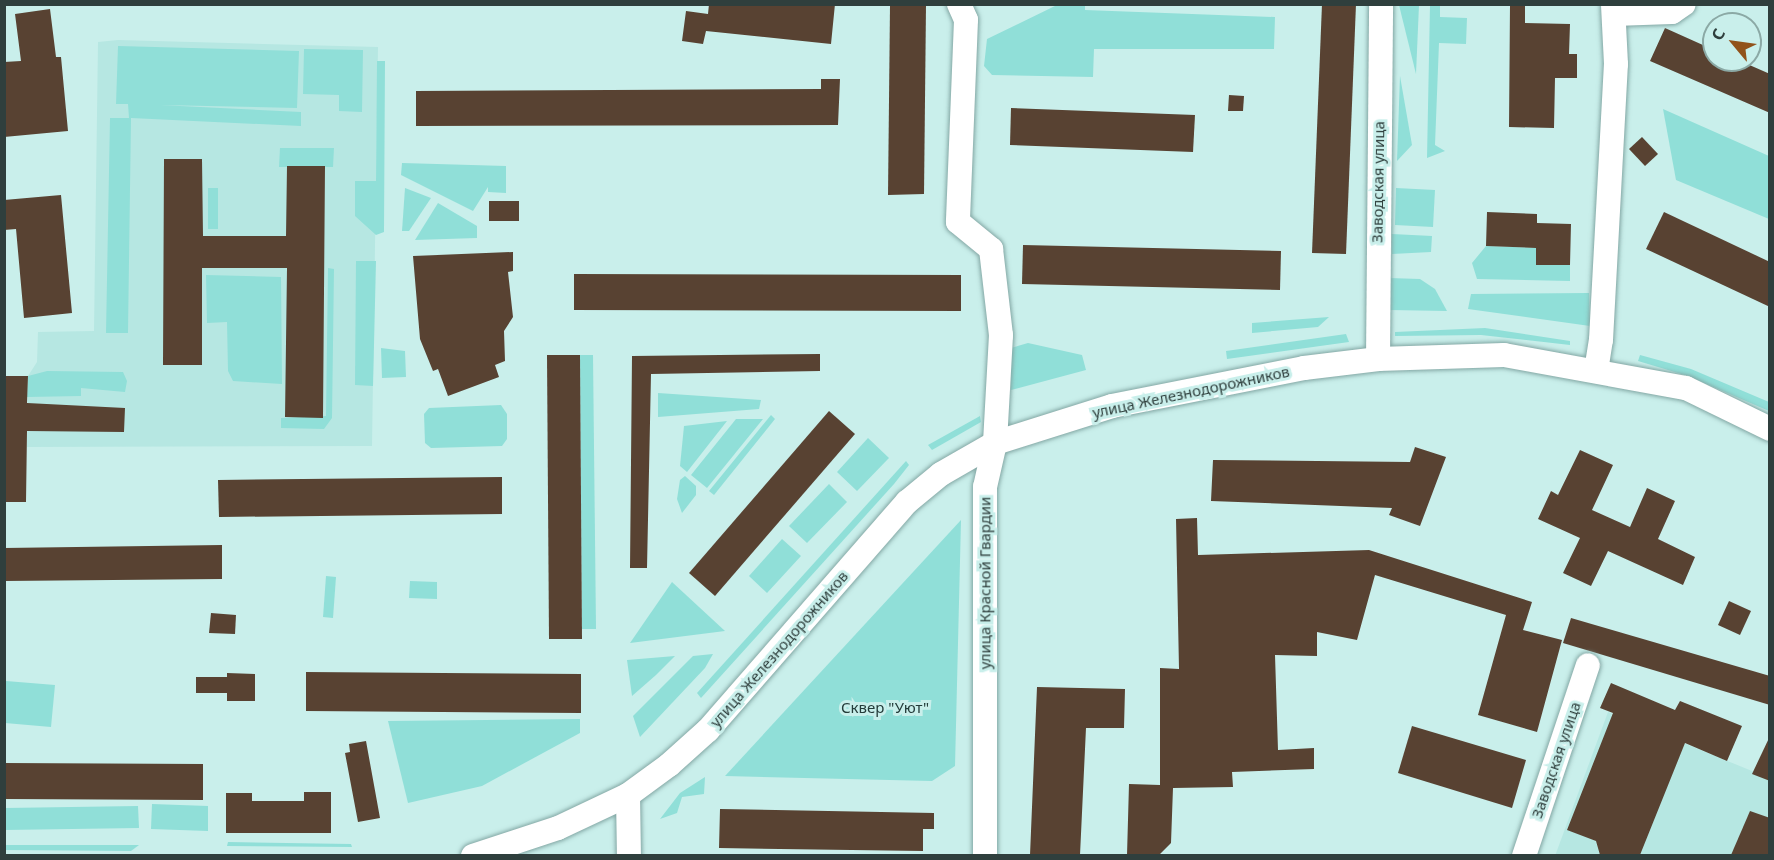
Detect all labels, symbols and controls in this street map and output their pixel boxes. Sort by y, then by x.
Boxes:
north arrow [1702,12,1762,72]
text: С [1706,24,1730,44]
street label: Заводская улица [1368,121,1388,243]
street label: улица Железнодорожников [1091,362,1291,422]
street label: улица Красной Гвардии [976,497,994,669]
street label: улица Железнодорожников [706,567,852,731]
park label: Сквер "Уют" [841,699,929,717]
street label: Заводская улица [1528,699,1584,821]

